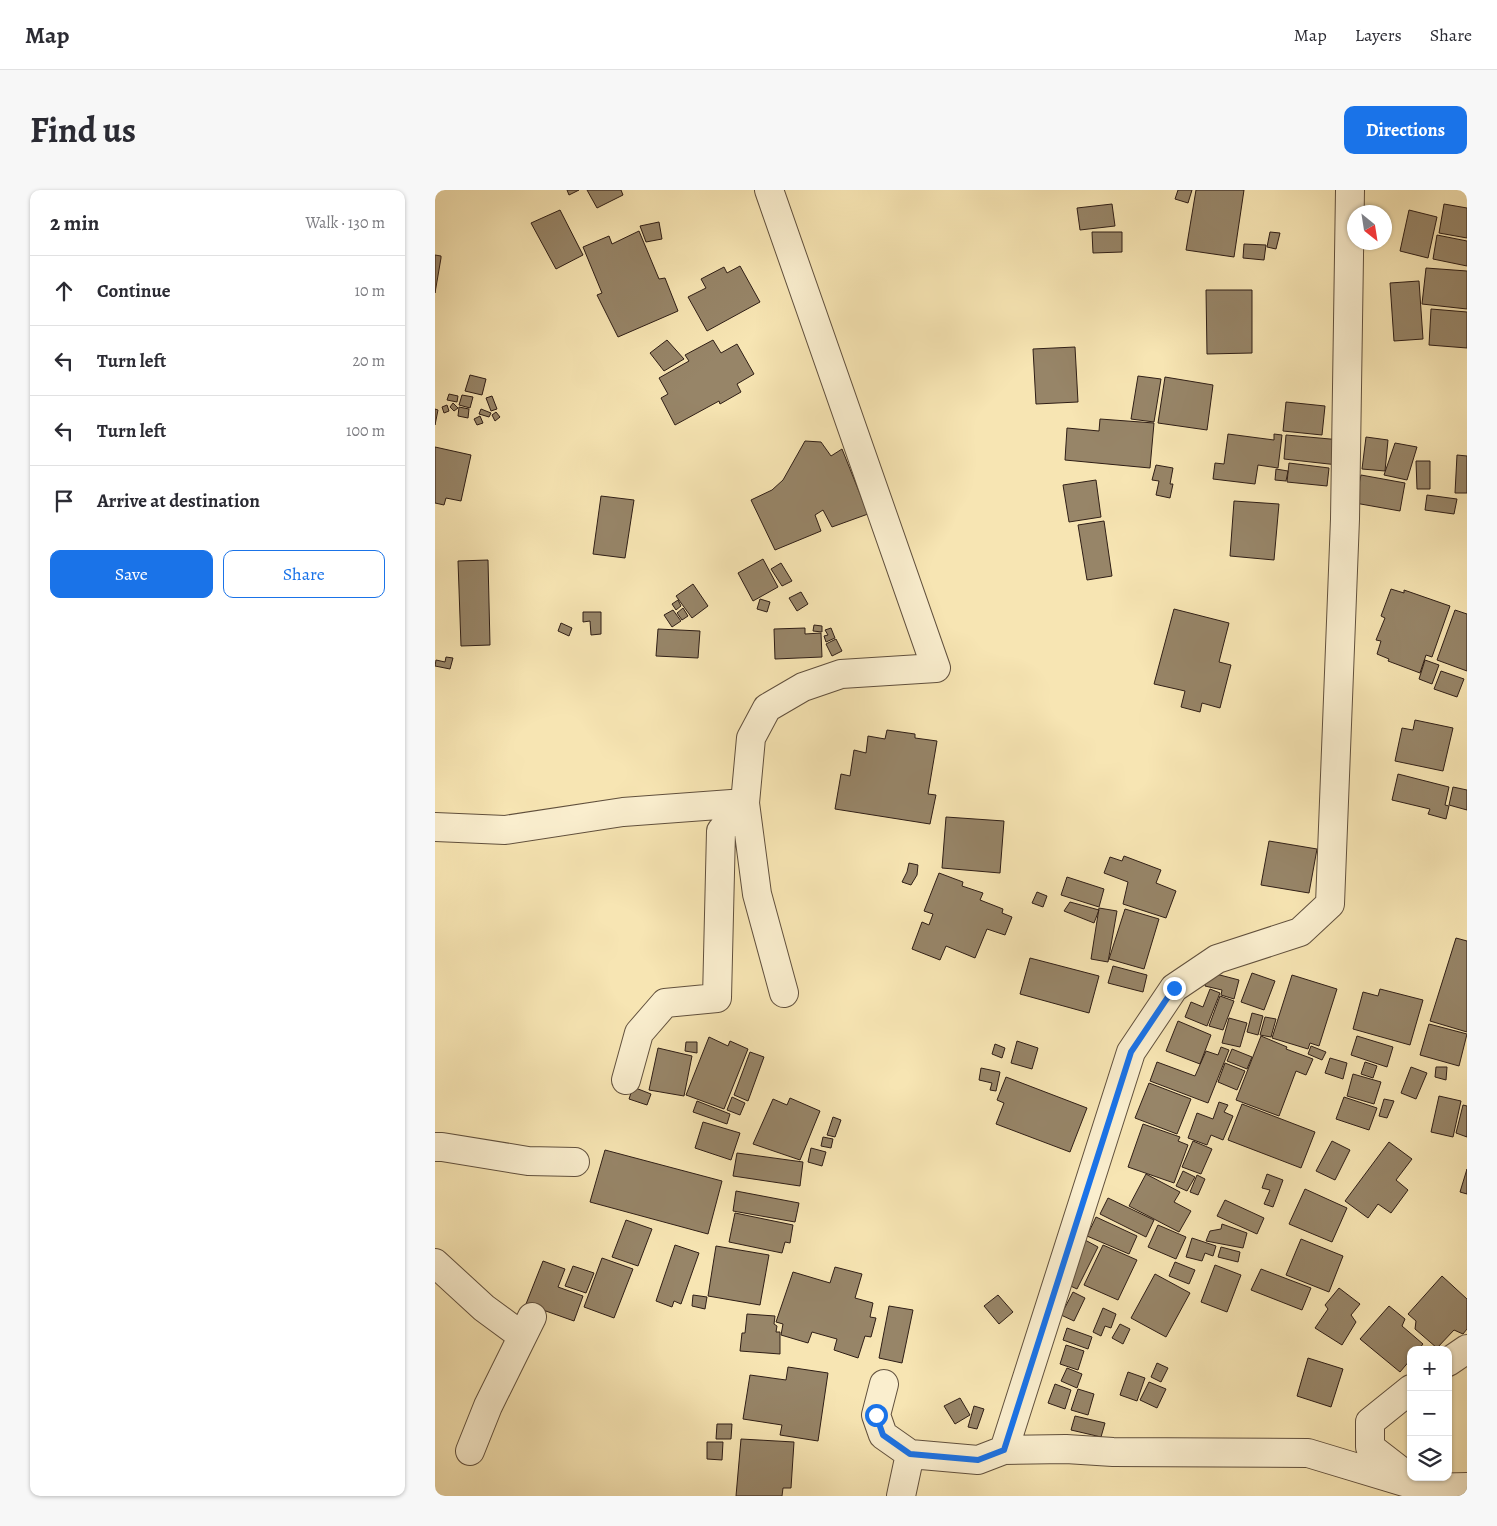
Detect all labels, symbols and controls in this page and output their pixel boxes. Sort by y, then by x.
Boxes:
text: Map [25,19,69,51]
text: Map [1294,23,1327,47]
text: Layers [1355,23,1402,47]
text: Share [1430,23,1472,47]
text: Find us [30,106,136,154]
button: Directions [1344,106,1467,154]
north arrow [1347,205,1392,250]
text: 2 min [50,209,99,237]
text: Walk · 130 m [305,212,385,234]
icon: ahead [50,277,78,305]
text: Continue [97,278,171,304]
text: 10 m [355,280,385,302]
icon: left [50,347,78,375]
text: Turn left [97,348,166,374]
text: 20 m [352,350,385,372]
icon: left [50,417,78,445]
text: Turn left [97,418,166,444]
text: 100 m [346,420,385,442]
icon: arrive [50,487,78,515]
text: Arrive at destination [97,488,260,514]
button: Save [50,550,213,598]
button: Share [223,550,385,598]
route end [1163,977,1186,1000]
map controls [1407,1346,1452,1481]
button: + [1407,1346,1452,1391]
button: − [1407,1391,1452,1436]
route start [865,1404,888,1427]
button: layers [1407,1436,1452,1481]

